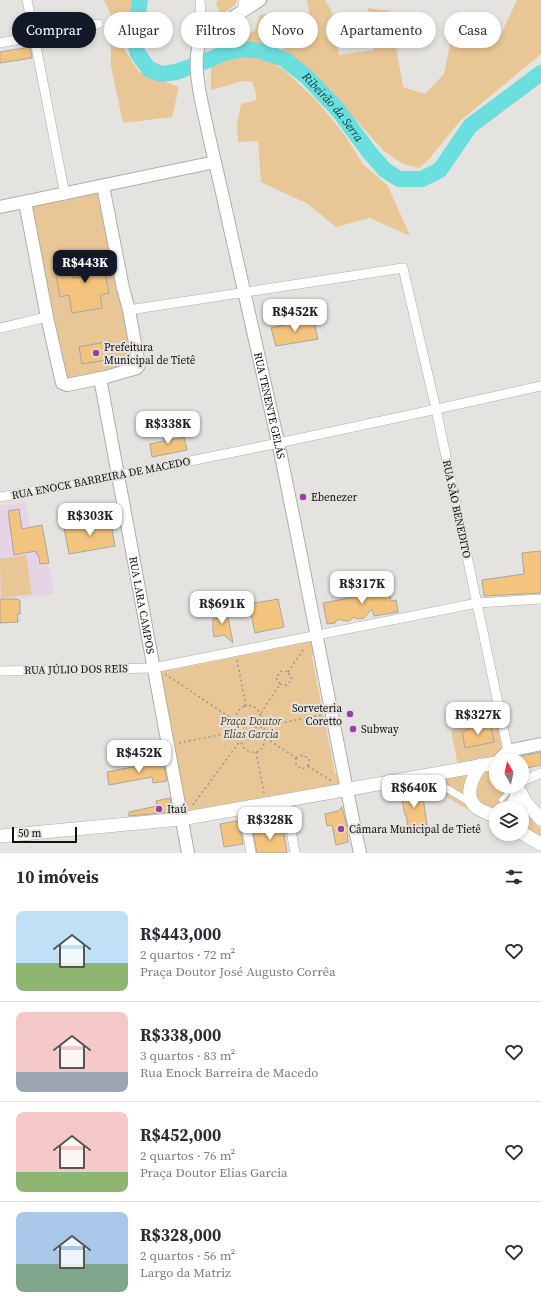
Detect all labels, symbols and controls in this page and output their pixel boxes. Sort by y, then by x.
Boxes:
chip: Comprar [12,12,96,48]
chip: Alugar [104,12,173,48]
chip: Filtros [181,12,250,48]
chip: Novo [258,12,318,48]
chip: Apartamento [326,12,436,48]
chip: Casa [444,12,501,48]
water label: Ribeirão da Serra [298,68,367,145]
pin: R$443K [52,250,118,284]
text: R$443K [62,254,108,271]
pin: R$452K [262,299,328,333]
text: R$452K [272,303,318,320]
place label: Prefeitura Municipal de Tietê [104,340,196,368]
marker: Prefeitura Municipal de Tietê [91,348,101,358]
street label: RUA TENENTE GELÁS [250,351,288,461]
pin: R$338K [135,411,201,445]
text: R$338K [145,415,191,432]
street label: RUA ENOCK BARREIRA DE MACEDO [10,454,192,503]
street label: RUA SÃO BENEDITO [439,459,474,560]
place label: Ebenezer [311,490,357,505]
marker: Ebenezer [298,492,308,502]
pin: R$303K [57,503,123,537]
text: R$303K [67,507,113,524]
street label: RUA LARA CAMPOS [125,555,158,656]
pin: R$317K [329,571,395,605]
text: R$317K [339,575,385,592]
pin: R$691K [189,591,255,625]
text: R$691K [199,595,245,612]
street label: RUA JÚLIO DOS REIS [24,661,128,678]
place label: Sorveteria Coretto [292,701,342,729]
pin: R$327K [445,702,511,736]
text: R$327K [455,706,501,723]
marker: Sorveteria Coretto [345,709,355,719]
park label: Praça Doutor Elias Garcia [219,714,282,742]
place label: Subway [361,722,399,737]
marker: Subway [348,724,358,734]
pin: R$452K [106,740,172,774]
text: R$452K [116,744,162,761]
north arrow [489,753,529,793]
map controls [489,753,529,841]
pin: R$640K [381,775,447,809]
text: R$640K [391,779,437,796]
button: layers [489,801,529,841]
place label: Itaú [167,802,187,817]
marker: Itaú [154,804,164,814]
pin: R$328K [237,807,303,841]
text: R$328K [247,811,293,828]
place label: Câmara Municipal de Tietê [349,822,481,837]
marker: Câmara Municipal de Tietê [336,824,346,834]
scale bar [12,825,77,844]
text: 50 m [18,826,41,841]
text: 10 imóveis [16,865,99,889]
icon: filters [503,866,525,888]
text: R$443,000 [140,922,221,946]
icon: home [48,927,96,975]
icon: heart [503,940,525,962]
text: 2 quartos · 72 m² [140,946,235,963]
text: Praça Doutor José Augusto Corrêa [140,963,336,980]
text: R$338,000 [140,1023,221,1047]
icon: home [48,1028,96,1076]
icon: heart [503,1041,525,1063]
text: 3 quartos · 83 m² [140,1047,235,1064]
text: Rua Enock Barreira de Macedo [140,1064,318,1081]
text: R$452,000 [140,1123,221,1147]
icon: home [48,1128,96,1176]
icon: heart [503,1141,525,1163]
text: 2 quartos · 76 m² [140,1147,235,1164]
text: Praça Doutor Elias Garcia [140,1164,288,1181]
text: R$328,000 [140,1223,221,1247]
icon: home [48,1228,96,1276]
icon: heart [503,1241,525,1263]
text: 2 quartos · 56 m² [140,1247,235,1264]
text: Largo da Matriz [140,1264,231,1281]

